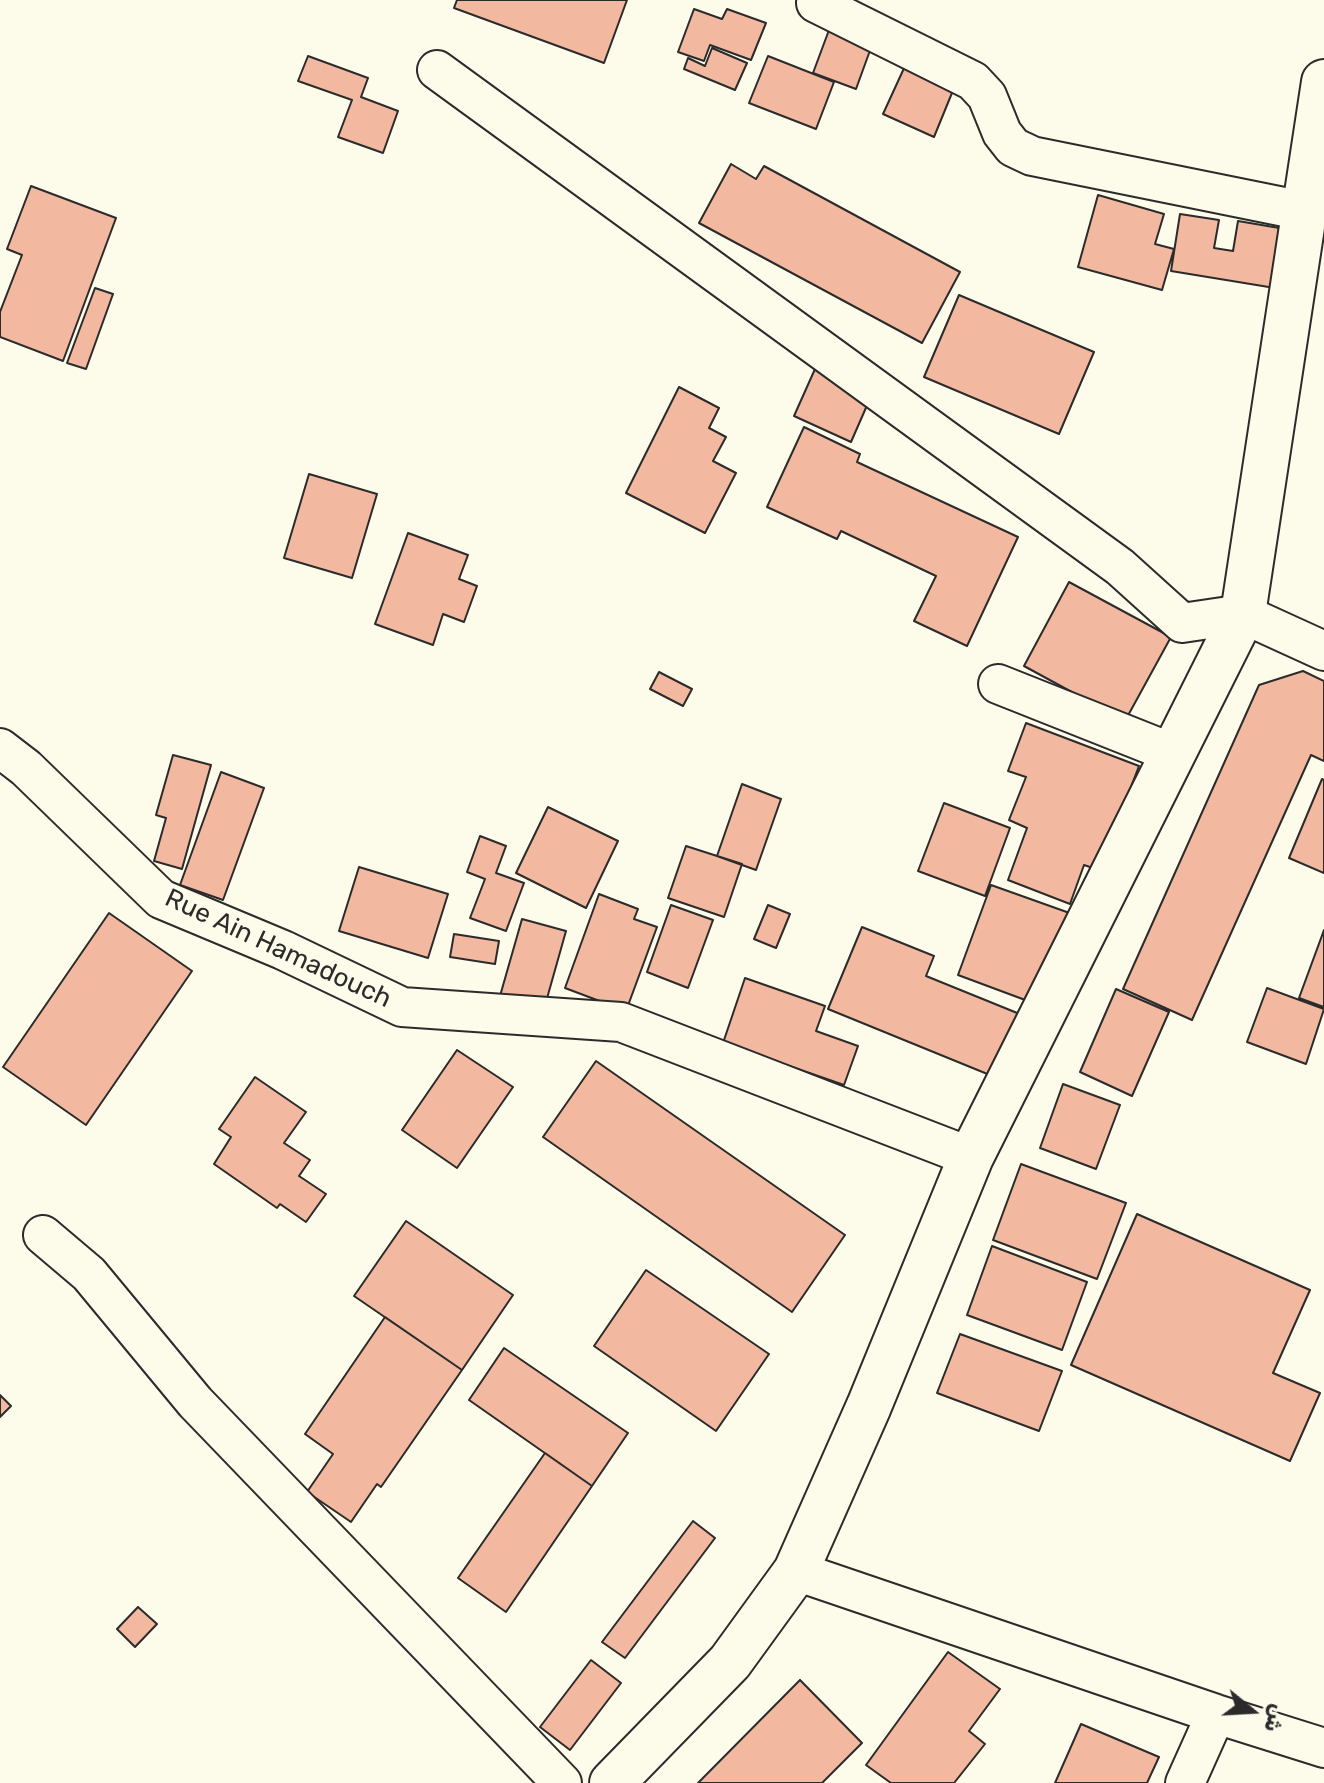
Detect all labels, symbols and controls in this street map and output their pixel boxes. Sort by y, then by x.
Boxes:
street label: Rue Ain Hamadouch [160,883,396,1015]
north arrow [1212,1671,1292,1751]
text: ش [1258,1701,1292,1736]

